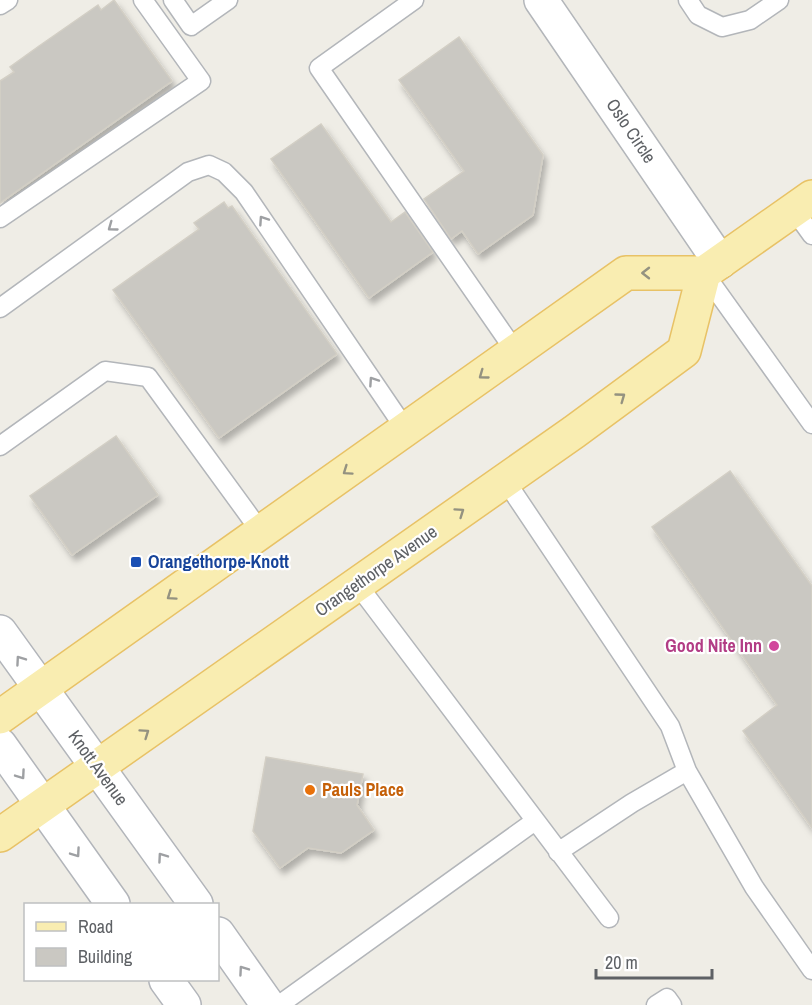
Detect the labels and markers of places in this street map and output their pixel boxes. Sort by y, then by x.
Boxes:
place label: Orangethorpe-Knott [148,549,289,574]
marker: Orangethorpe-Knott [129,555,143,569]
place label: Good Nite Inn [665,633,762,658]
marker: Good Nite Inn [767,639,781,653]
place label: Pauls Place [322,777,404,802]
marker: Pauls Place [303,783,317,797]

